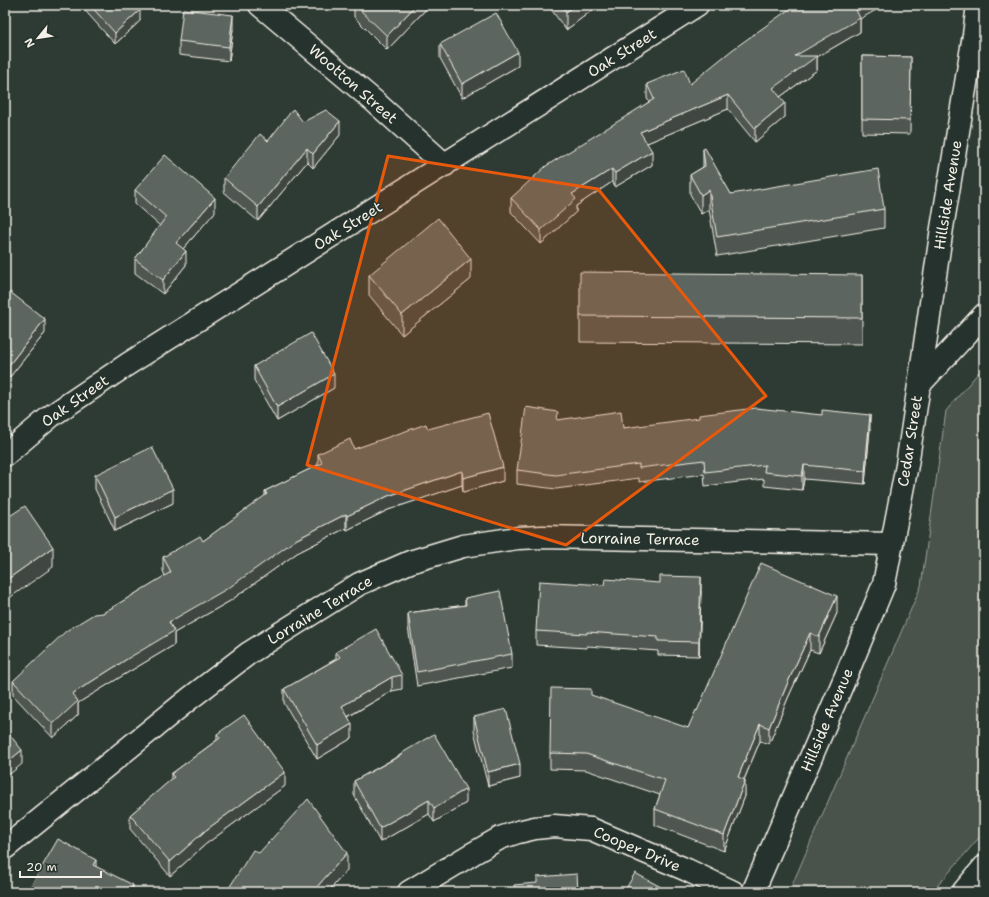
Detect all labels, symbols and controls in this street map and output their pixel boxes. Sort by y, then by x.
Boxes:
north arrow [18,18,58,58]
street label: Oak Street [584,24,660,82]
text: N [21,35,38,50]
street label: Wootton Street [304,40,402,128]
street label: Hillside Avenue [929,139,967,251]
street label: Oak Street [310,197,386,255]
street label: Oak Street [37,370,113,432]
street label: Cedar Street [893,394,927,488]
street label: Lorraine Terrace [580,528,700,550]
street label: Lorraine Terrace [264,571,376,649]
street label: Hillside Avenue [796,665,858,775]
street label: Cooper Drive [590,822,684,876]
scale bar [20,853,101,879]
text: 20 m [26,859,57,875]

